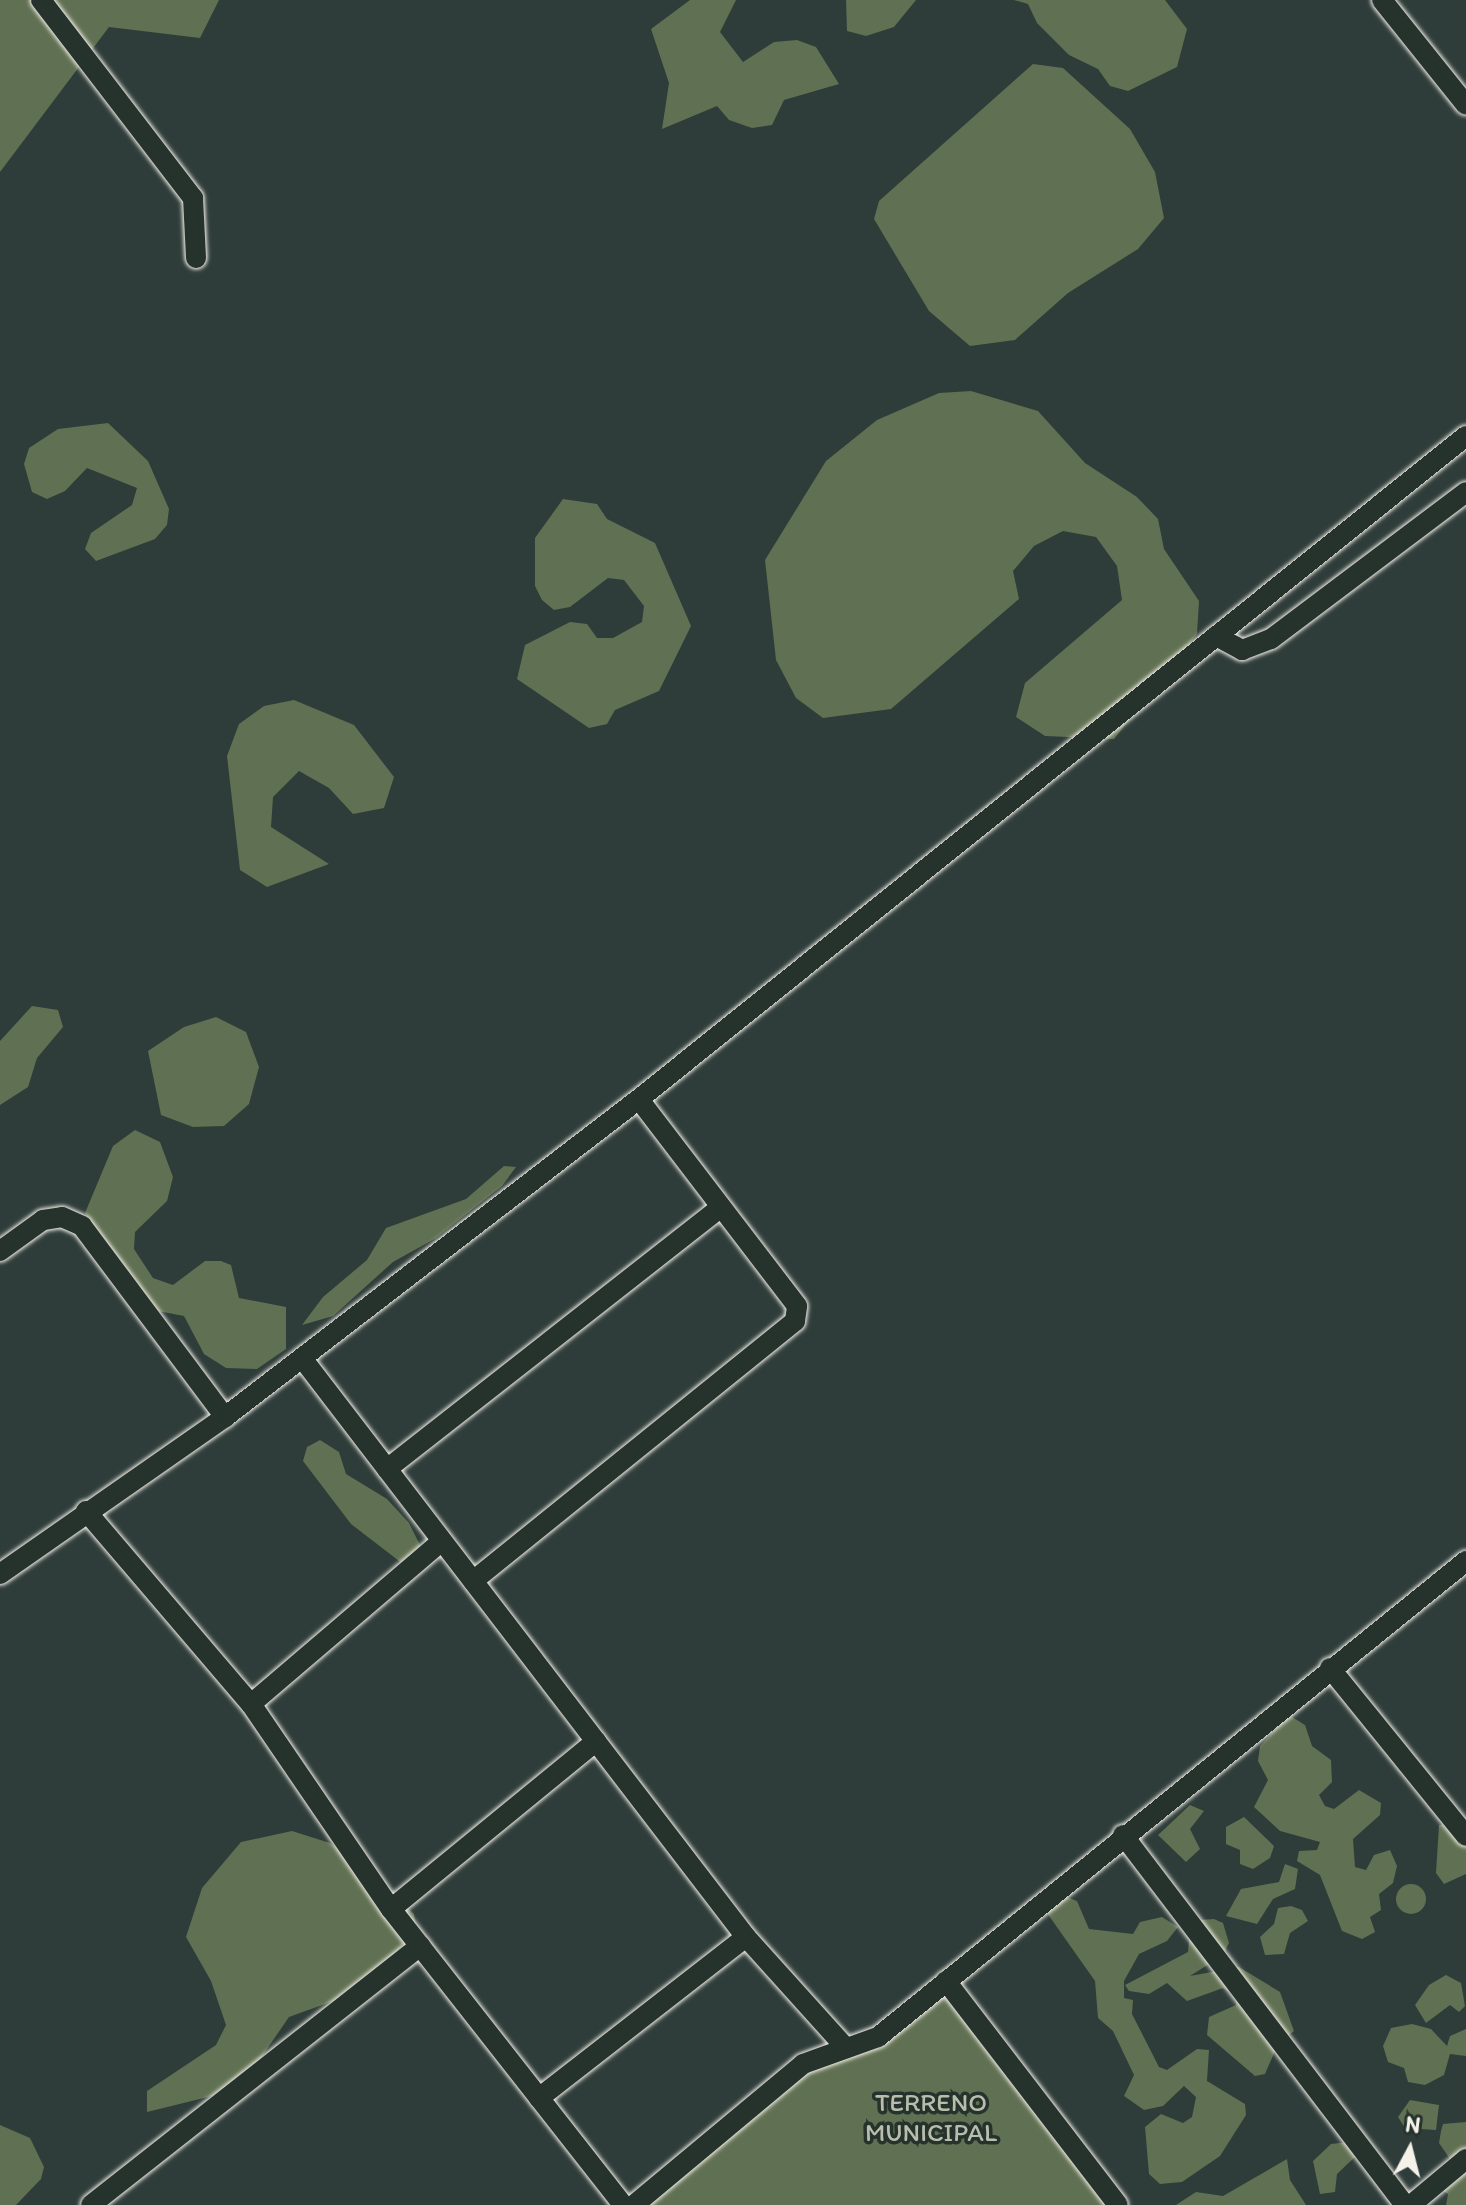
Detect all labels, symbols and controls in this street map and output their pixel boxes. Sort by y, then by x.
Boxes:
park label: TERRENO MUNICIPAL [865,2087,997,2148]
north arrow [1370,2109,1450,2189]
text: N [1404,2110,1422,2139]

